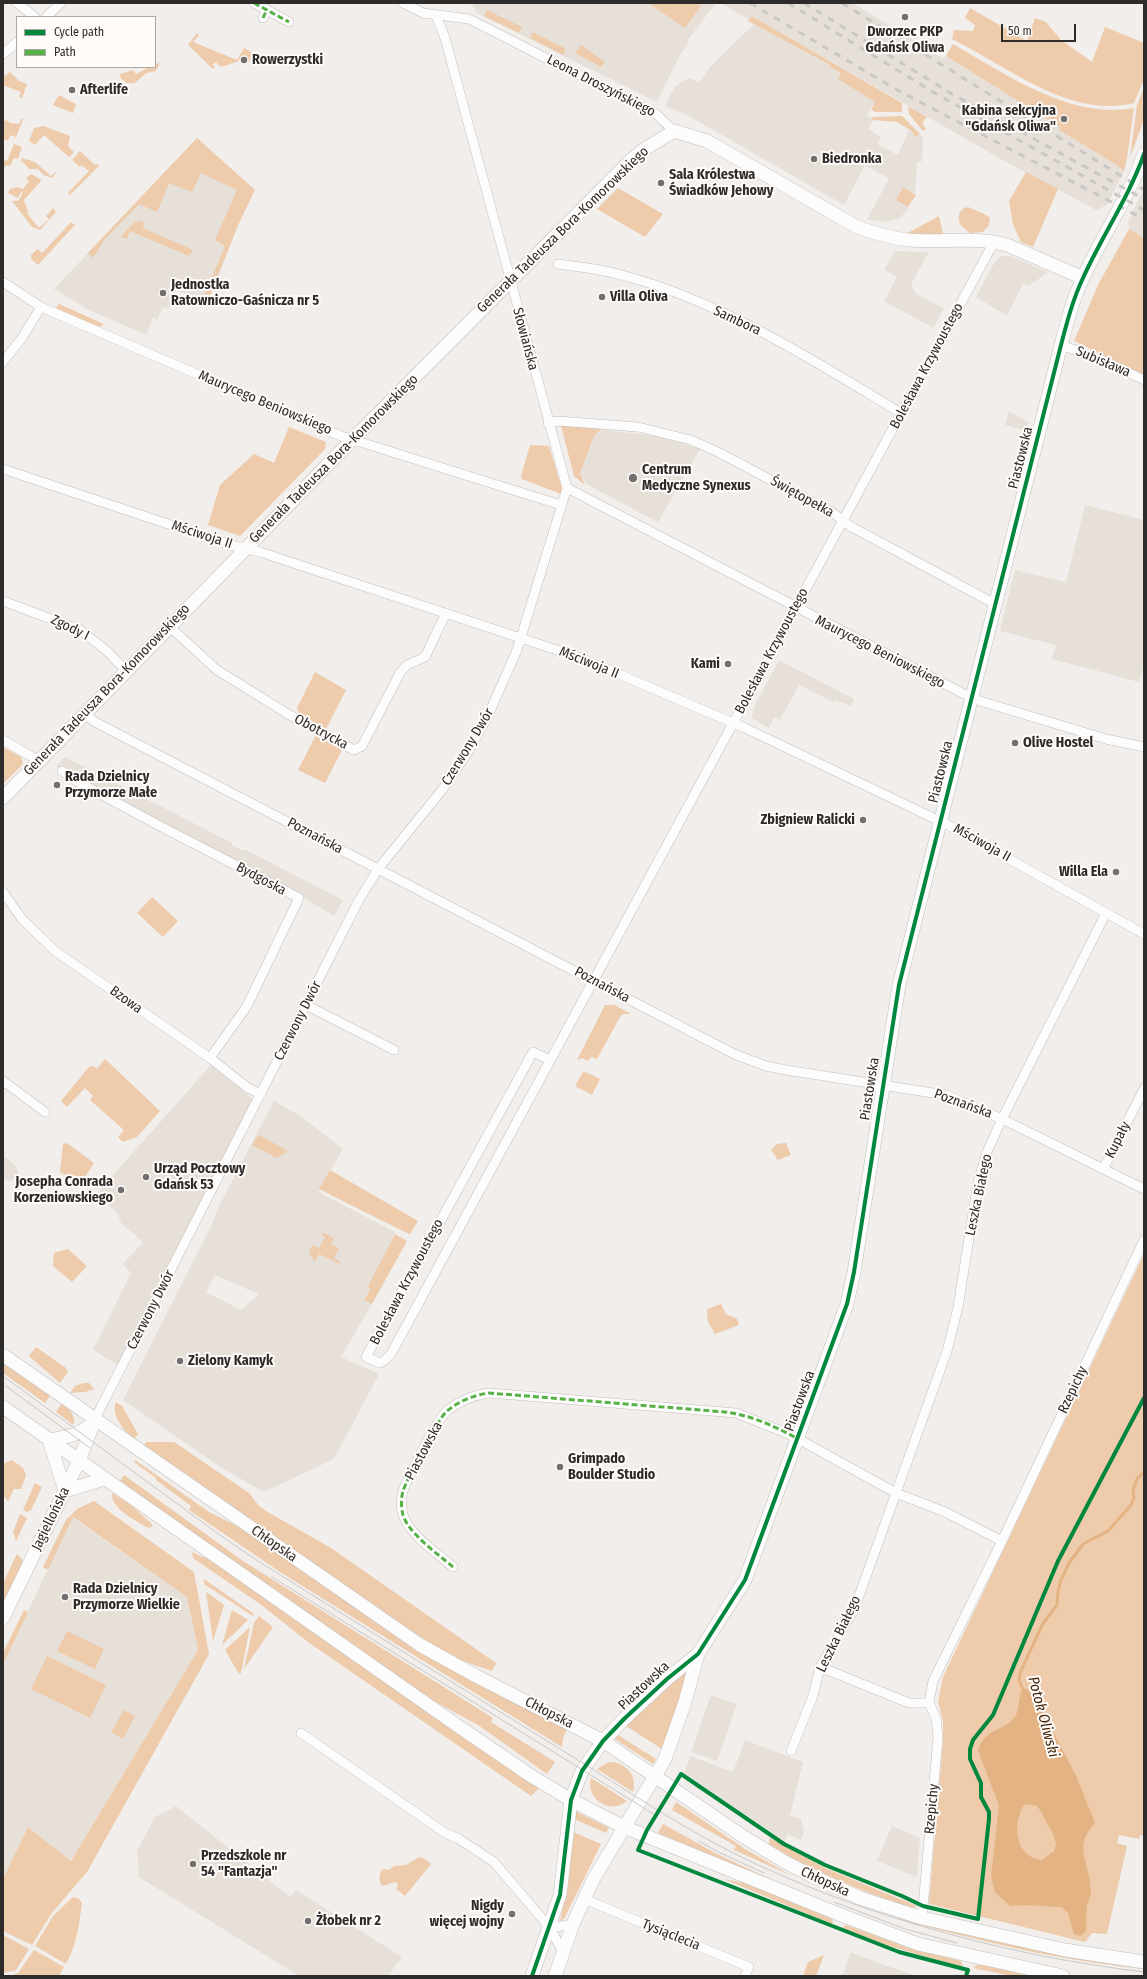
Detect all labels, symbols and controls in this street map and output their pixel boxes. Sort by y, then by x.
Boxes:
marker: Dworzec PKP Gdańsk Oliwa [900,12,910,22]
legend [16,16,156,68]
scale bar [1003,16,1078,42]
place label: Dworzec PKP Gdańsk Oliwa [866,24,944,56]
text: 50 m [1008,24,1032,38]
text: Cycle path [54,25,104,39]
text: Path [54,45,76,59]
street label: Leona Droszyńskiego [544,51,658,121]
place label: Rowerzystki [252,52,323,68]
marker: Rowerzystki [239,55,249,65]
place label: Afterlife [80,82,128,98]
marker: Afterlife [67,85,77,95]
place label: Kabina sekcyjna "Gdańsk Oliwa" [962,103,1056,136]
marker: Kabina sekcyjna "Gdańsk Oliwa" [1059,114,1069,124]
street label: Generała Tadeusza Bora-Komorowskiego [474,143,652,317]
place label: Biedronka [822,151,882,167]
marker: Biedronka [809,154,819,164]
place label: Sala Królestwa Świadków Jehowy [669,167,773,200]
marker: Sala Królestwa Świadków Jehowy [656,178,666,188]
place label: Jednostka Ratowniczo-Gaśnicza nr 5 [171,277,319,310]
marker: Jednostka Ratowniczo-Gaśnicza nr 5 [158,288,168,298]
place label: Villa Oliva [610,289,668,305]
marker: Villa Oliva [597,292,607,302]
street label: Bolesława Krzywoustego [887,300,967,432]
street label: Sambora [710,303,764,339]
street label: Słowiańska [509,306,541,372]
street label: Subisława [1073,343,1133,381]
street label: Maurycego Beniowskiego [196,367,334,439]
street label: Generała Tadeusza Bora-Komorowskiego [246,371,422,547]
street label: Piastowska [1005,425,1037,491]
place label: Centrum Medyczne Synexus [642,462,751,494]
marker: Centrum Medyczne Synexus [627,472,639,484]
street label: Świętopełka [767,473,837,521]
street label: Mściwoja II [169,517,235,553]
street label: Bolesława Krzywoustego [732,585,812,717]
street label: Generała Tadeusza Bora-Komorowskiego [20,601,194,779]
street label: Zgody I [48,612,92,644]
street label: Maurycego Beniowskiego [812,612,948,692]
street label: Mściwoja II [557,643,621,683]
place label: Kami [691,656,720,672]
marker: Kami [723,659,733,669]
street label: Czerwony Dwór [438,705,498,789]
street label: Obotrycka [291,711,351,753]
place label: Olive Hostel [1023,735,1093,751]
marker: Olive Hostel [1010,738,1020,748]
street label: Piastowska [925,739,957,805]
place label: Rada Dzielnicy Przymorze Małe [65,769,157,802]
marker: Rada Dzielnicy Przymorze Małe [52,780,62,790]
place label: Zbigniew Ralicki [760,812,855,828]
street label: Poznańska [284,814,346,858]
marker: Zbigniew Ralicki [858,815,868,825]
street label: Mściwoja II [950,820,1014,866]
street label: Bydgoska [233,859,289,899]
place label: Willa Ela [1059,864,1108,880]
marker: Willa Ela [1111,867,1121,877]
street label: Poznańska [571,963,633,1007]
street label: Czerwony Dwór [271,978,325,1064]
street label: Bzowa [106,983,146,1017]
street label: Piastowska [857,1056,883,1122]
street label: Poznańska [932,1086,994,1122]
street label: Kupały [1102,1119,1134,1161]
street label: Leszka Białego [962,1153,996,1237]
place label: Urząd Pocztowy Gdańsk 53 [154,1161,245,1194]
marker: Urząd Pocztowy Gdańsk 53 [141,1172,151,1182]
place label: Josepha Conrada Korzeniowskiego [14,1174,113,1206]
marker: Josepha Conrada Korzeniowskiego [116,1185,126,1195]
street label: Bolesława Krzywoustego [367,1216,447,1348]
street label: Czerwony Dwór [124,1267,178,1353]
place label: Zielony Kamyk [188,1353,273,1369]
marker: Zielony Kamyk [175,1356,185,1366]
street label: Rzepichy [1055,1364,1091,1416]
street label: Piastowska [781,1368,819,1434]
street label: Piastowska [402,1419,446,1483]
place label: Grimpado Boulder Studio [568,1451,655,1484]
marker: Grimpado Boulder Studio [555,1462,565,1472]
street label: Jagiellońska [28,1484,74,1554]
street label: Chłopska [248,1522,300,1566]
place label: Rada Dzielnicy Przymorze Wielkie [73,1581,180,1614]
marker: Rada Dzielnicy Przymorze Wielkie [60,1592,70,1602]
street label: Leszka Białego [813,1593,865,1675]
street label: Piastowska [615,1658,673,1714]
water label: Potok Oliwski [1024,1675,1062,1759]
street label: Chłopska [522,1694,576,1732]
street label: Rzepichy [921,1783,943,1835]
place label: Przedszkole nr 54 "Fantazja" [201,1848,286,1880]
marker: Przedszkole nr 54 "Fantazja" [188,1859,198,1869]
street label: Chłopska [798,1863,852,1901]
place label: Nigdy więcej wojny [430,1898,504,1930]
marker: Nigdy więcej wojny [507,1909,517,1919]
place label: Żłobek nr 2 [316,1913,381,1929]
marker: Żłobek nr 2 [303,1916,313,1926]
street label: Tysiąclecia [639,1916,703,1954]

